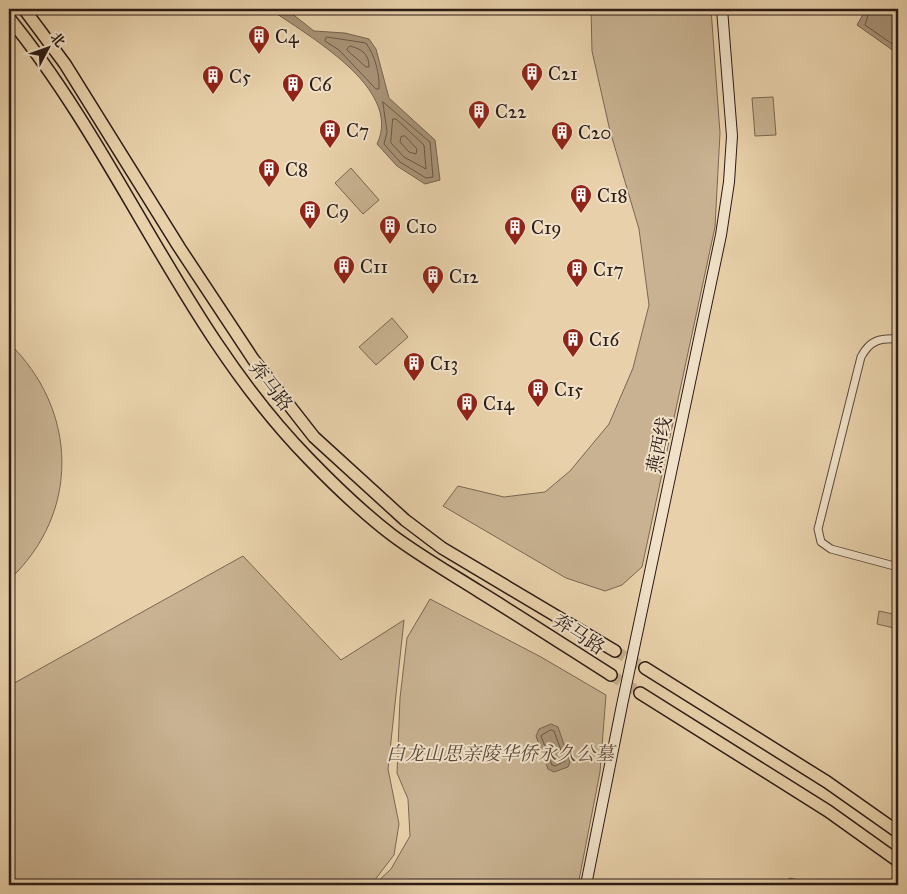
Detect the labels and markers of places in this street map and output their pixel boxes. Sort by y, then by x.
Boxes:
building icon: C4 [247,24,271,55]
place label: C4 [275,25,299,48]
building icon: C21 [520,61,544,92]
place label: C21 [548,62,578,85]
building icon: C5 [201,64,225,95]
place label: C5 [229,65,251,88]
building icon: C6 [281,72,305,103]
place label: C6 [309,73,333,96]
building icon: C22 [467,99,491,130]
place label: C22 [495,100,527,123]
building icon: C7 [318,118,342,149]
place label: C7 [346,119,369,142]
building icon: C20 [550,120,574,151]
place label: C20 [578,121,611,144]
building icon: C8 [257,157,281,188]
place label: C8 [285,158,308,181]
building icon: C18 [569,183,593,214]
place label: C18 [597,184,628,207]
building icon: C9 [298,199,322,230]
place label: C9 [326,200,349,223]
building icon: C10 [378,214,402,245]
place label: C10 [406,215,437,238]
building icon: C19 [503,215,527,246]
place label: C19 [531,216,562,239]
building icon: C11 [332,254,356,285]
place label: C11 [360,255,388,278]
building icon: C17 [565,257,589,288]
place label: C17 [593,258,624,281]
building icon: C12 [421,264,445,295]
place label: C12 [449,265,479,288]
building icon: C16 [561,327,585,358]
place label: C16 [589,328,620,351]
building icon: C13 [402,351,426,382]
place label: C13 [430,352,458,375]
building icon: C15 [526,377,550,408]
place label: C15 [554,378,583,401]
building icon: C14 [455,391,479,422]
place label: C14 [483,392,514,415]

